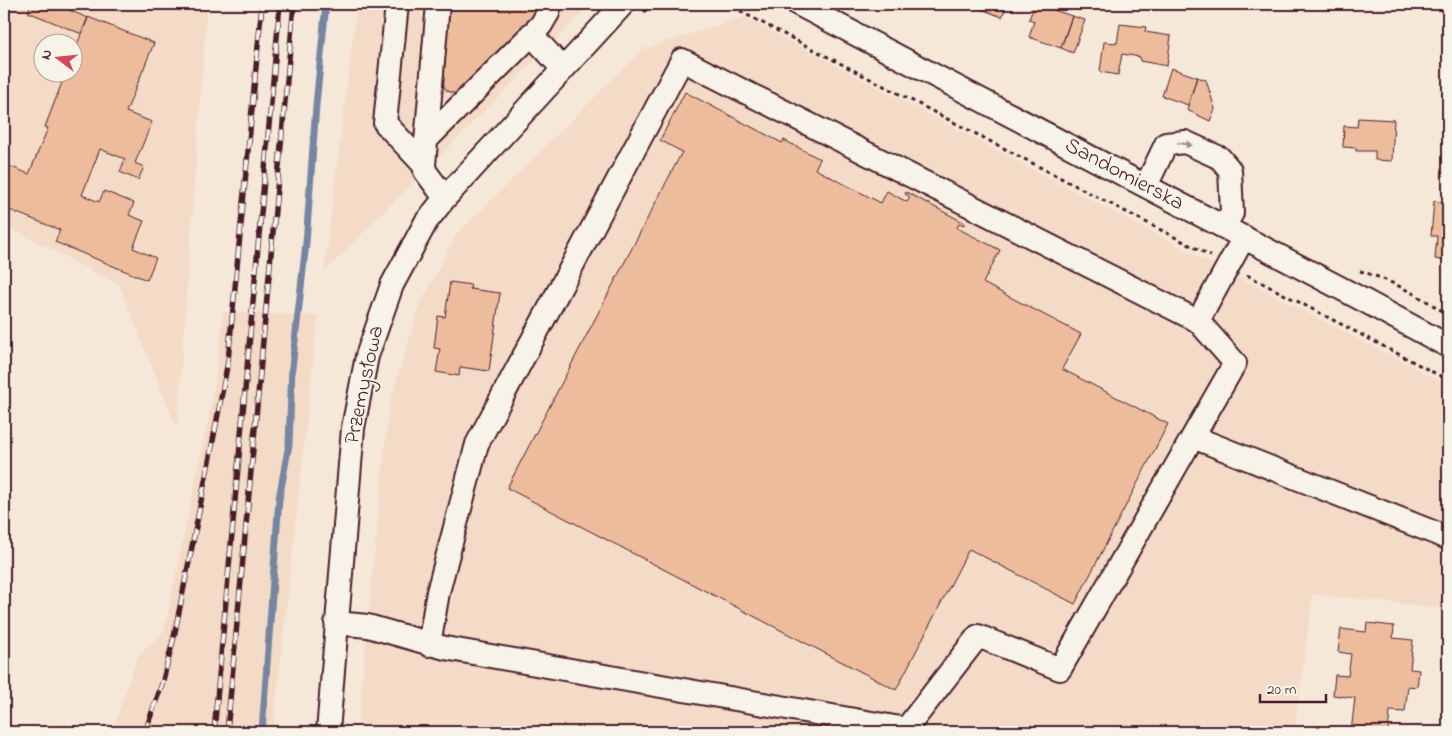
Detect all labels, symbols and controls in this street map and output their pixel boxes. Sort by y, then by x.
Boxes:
north arrow [32,32,82,82]
text: N [36,47,58,62]
street label: Sandomierska [1059,130,1189,220]
one-way arrow [1177,141,1193,149]
street label: Przemysłowa [337,323,394,447]
scale bar [1260,671,1326,703]
text: 20 m [1267,679,1297,701]

